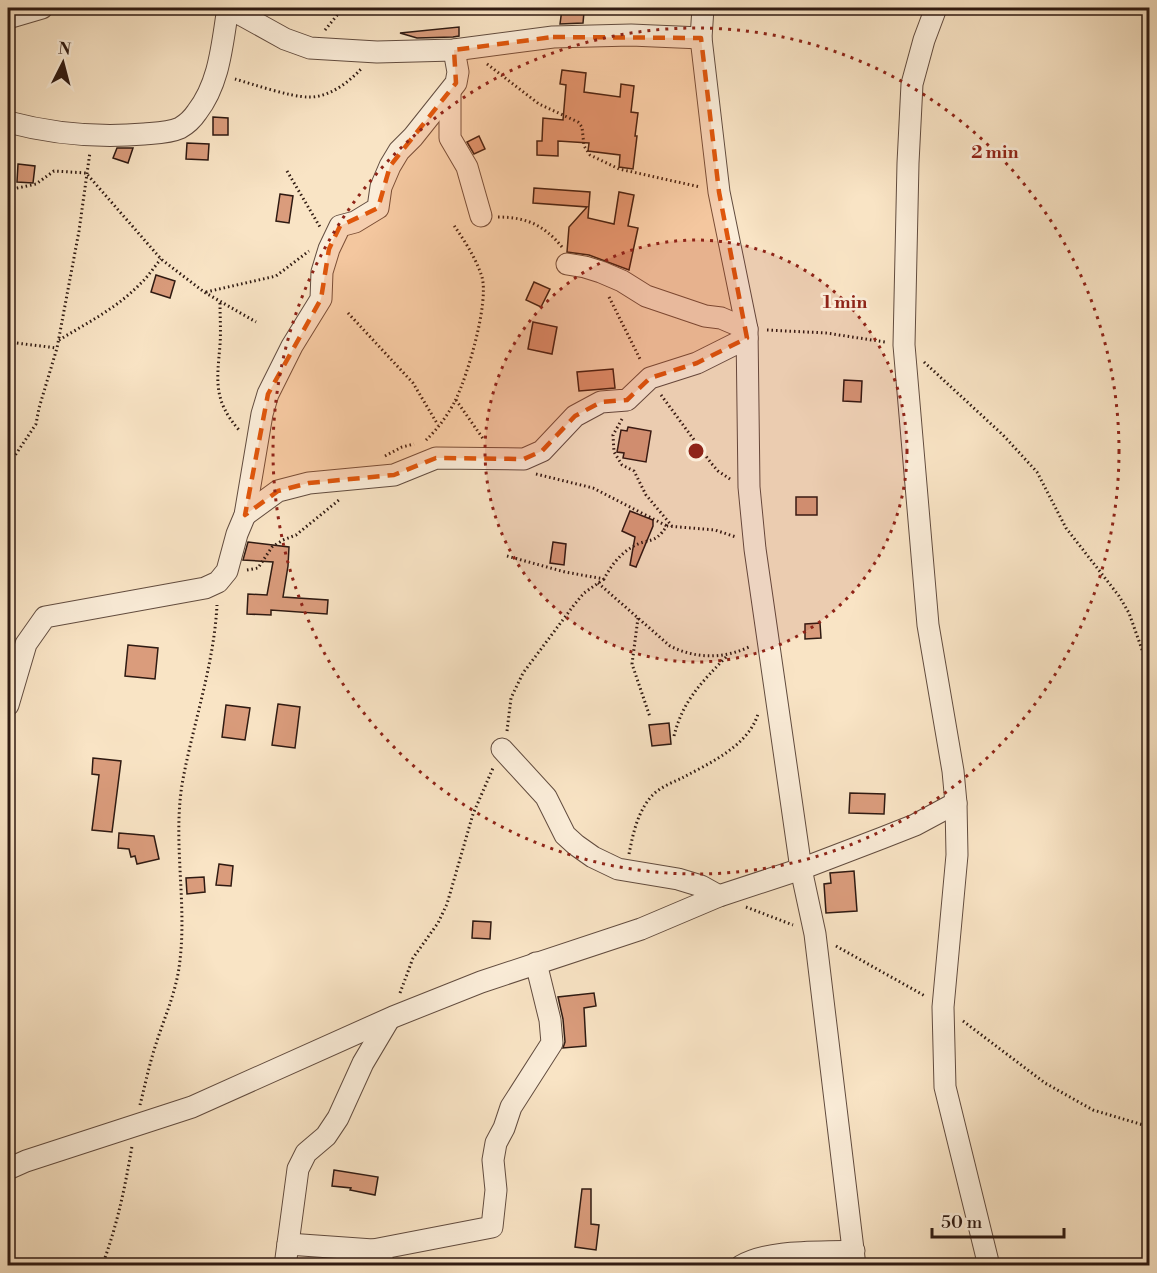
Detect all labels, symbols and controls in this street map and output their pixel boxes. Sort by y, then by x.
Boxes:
north arrow [33,33,93,93]
text: N [57,38,72,60]
text: 2 min [971,141,1019,164]
text: 1 min [823,291,867,314]
centre of rings [686,441,706,461]
scale bar [932,1201,1064,1239]
text: 50 m [941,1211,983,1234]

